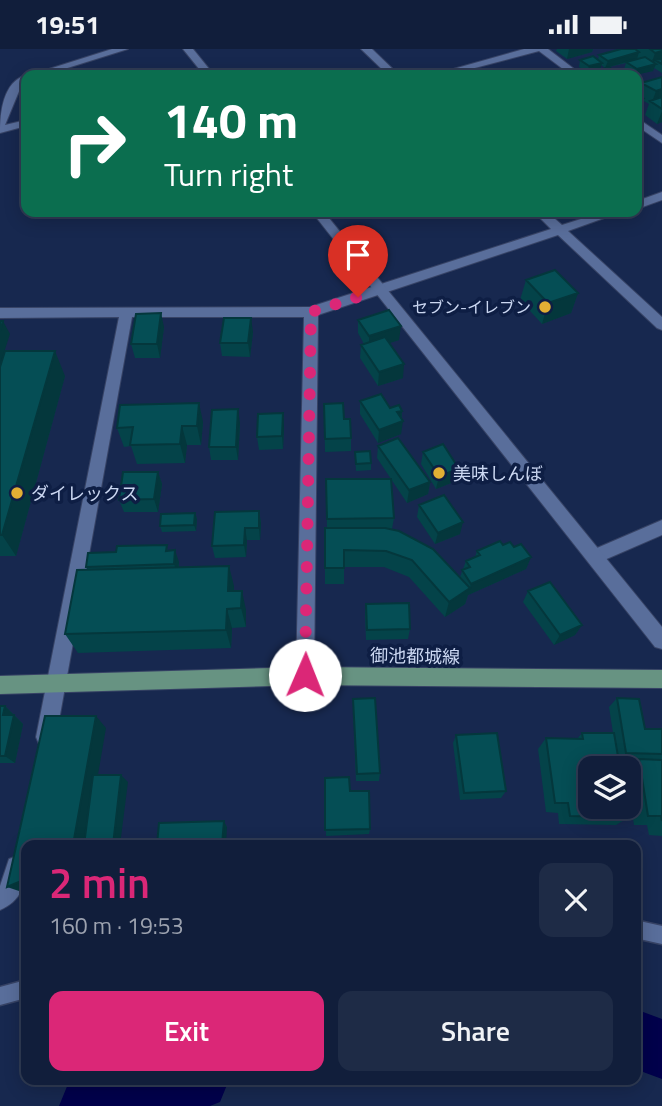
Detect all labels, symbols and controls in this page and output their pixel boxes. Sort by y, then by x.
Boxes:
text: 19:51 [35,5,100,44]
text: 140 m [164,82,298,157]
icon: right [49,98,140,189]
text: Turn right [164,150,293,198]
pin [328,225,388,297]
icon: arrive [339,236,377,274]
place label: セブン-イレブン [412,295,531,319]
marker: セブン-イレブン [537,299,553,315]
place label: 美味しんぼ [453,460,543,487]
marker: 美味しんぼ [431,465,447,481]
place label: ダイレックス [31,480,138,507]
marker: ダイレックス [9,485,25,501]
position arrow [268,638,342,712]
street label: 御池都城線 [370,642,460,670]
map controls [578,756,641,819]
button: layers [578,756,641,819]
text: 2 min [49,850,150,914]
button: close [539,863,613,937]
text: 160 m · 19:53 [49,908,184,943]
button: Exit [49,991,324,1071]
button: Share [338,991,613,1071]

